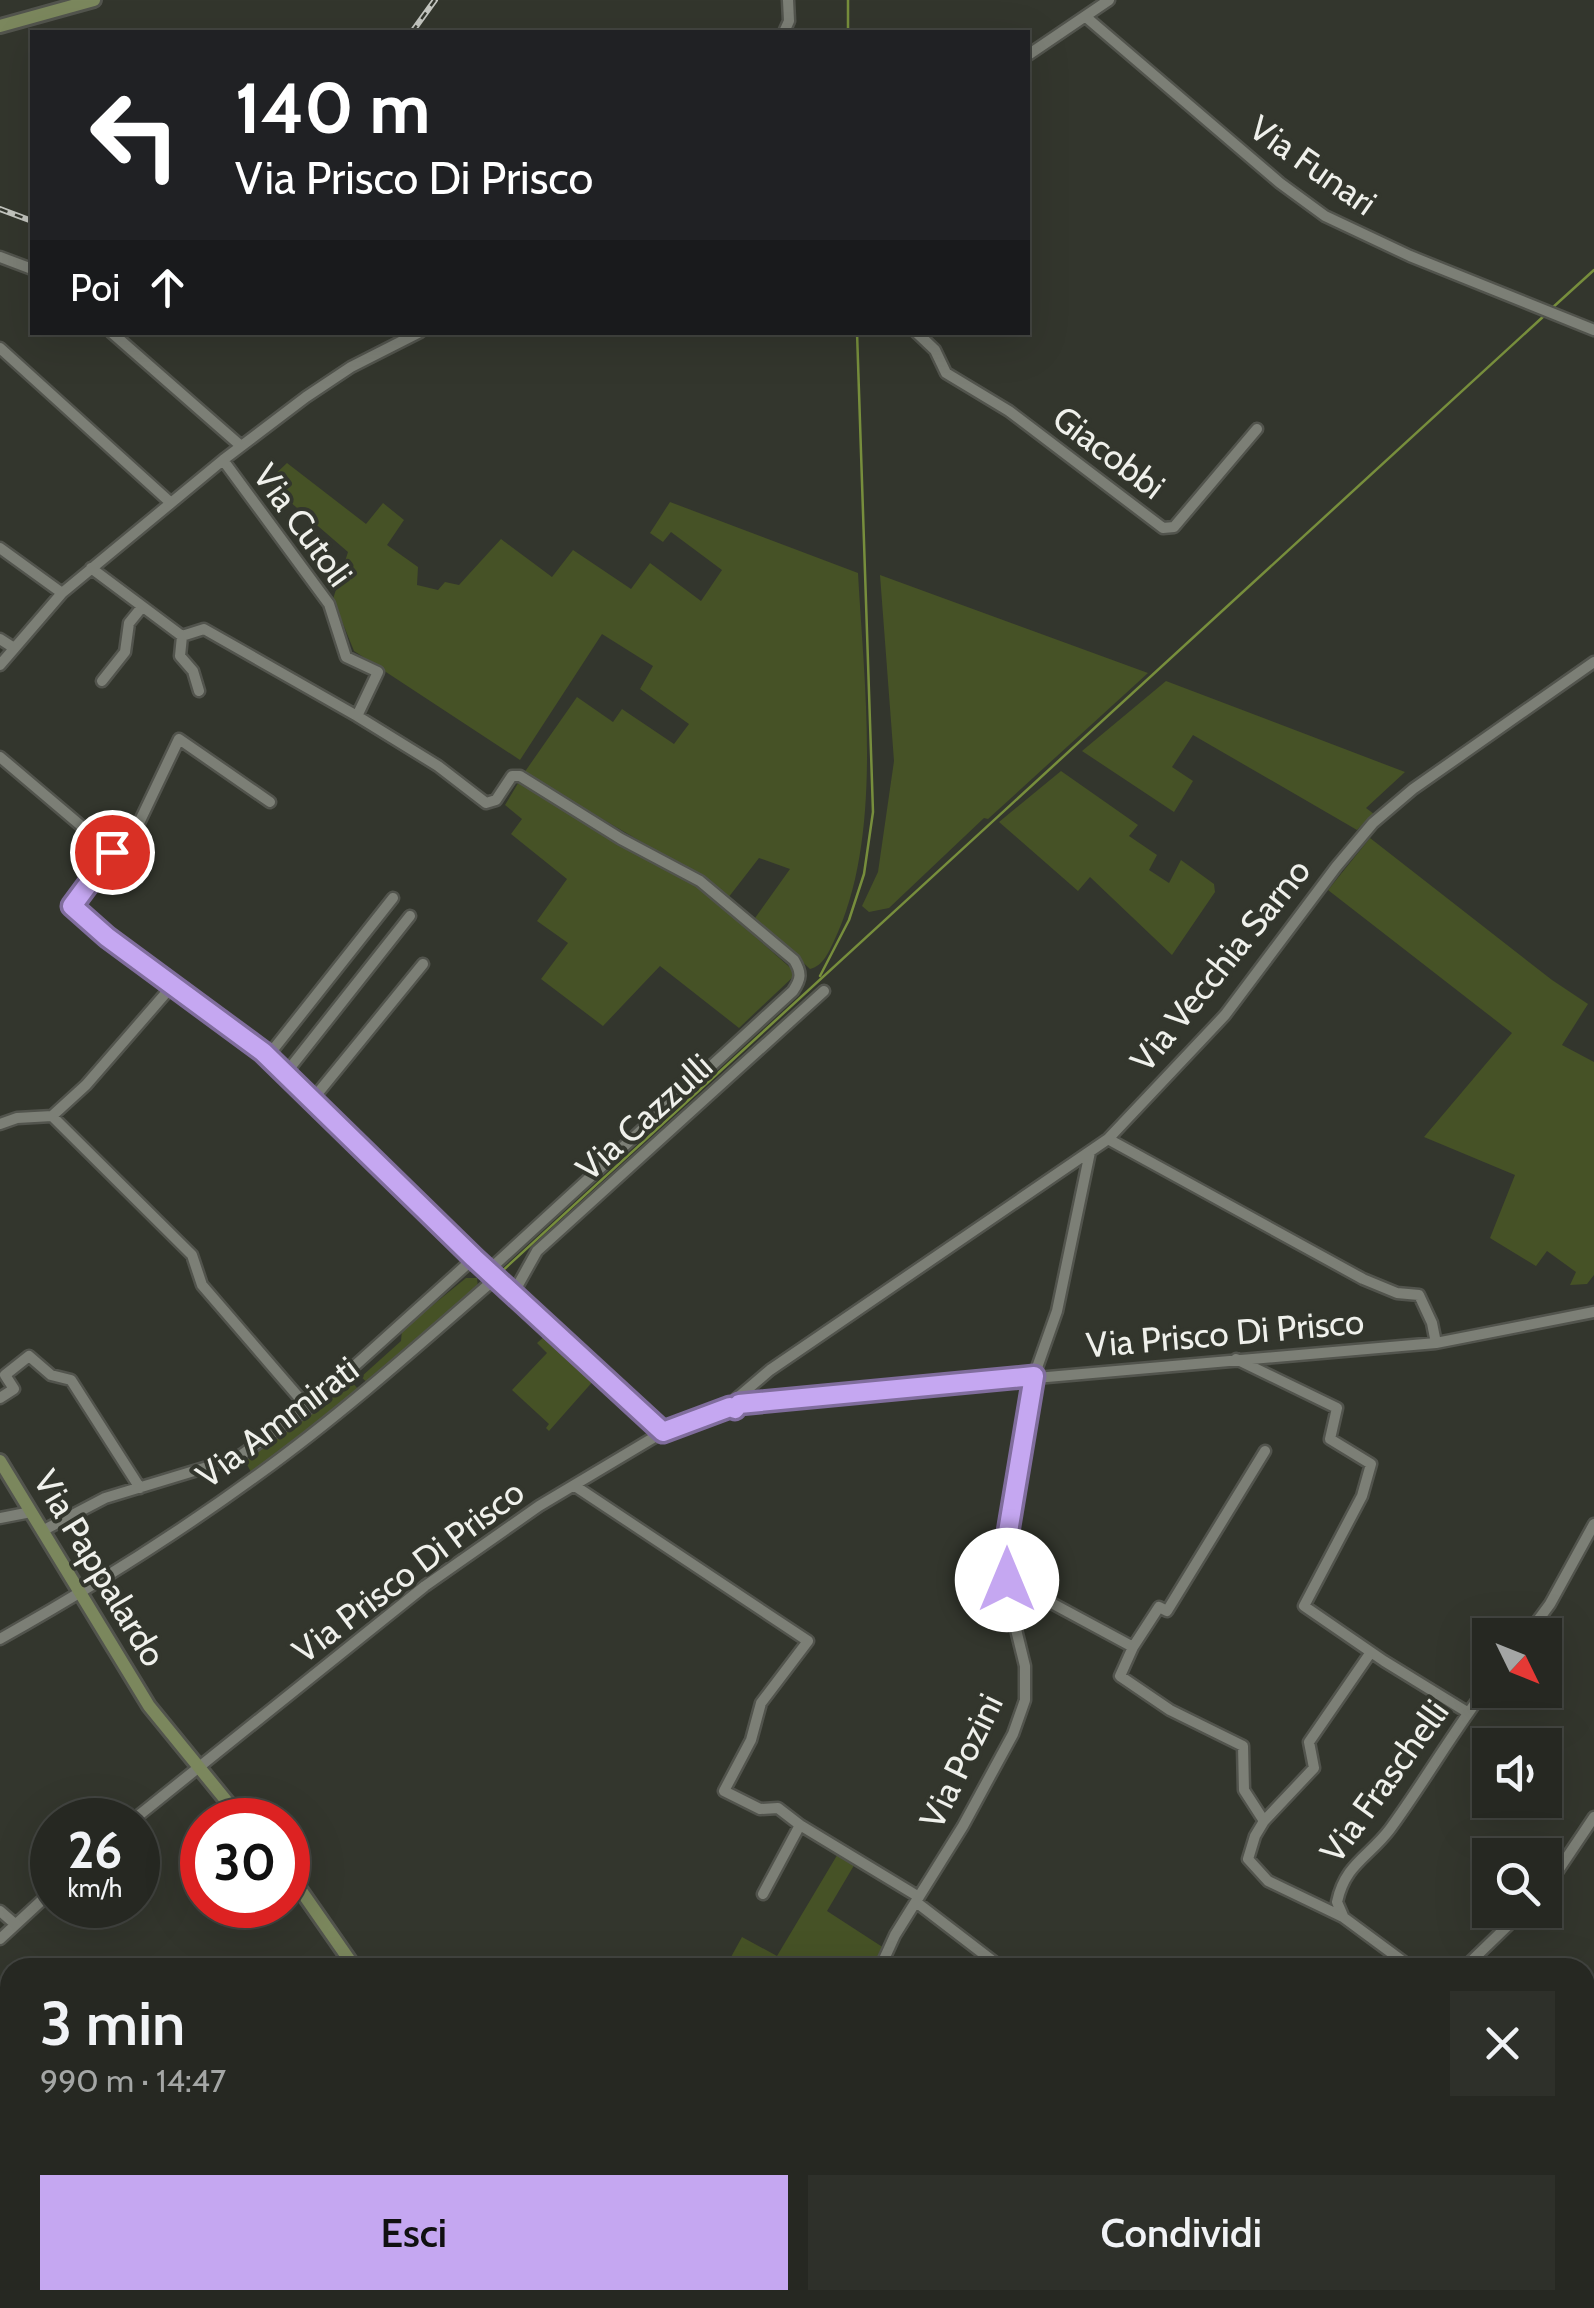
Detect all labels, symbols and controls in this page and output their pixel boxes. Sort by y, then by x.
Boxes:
text: 140 m [235,65,430,151]
icon: left [70,70,200,200]
street label: Via Funari [1241,106,1385,224]
text: Via Prisco Di Prisco [235,151,593,205]
icon: ahead [140,260,195,315]
text: Poi [70,264,120,311]
street label: Giacobbi [1045,396,1173,508]
street label: Via Cutoli [244,455,362,595]
pin [70,810,155,895]
icon: arrive [85,825,140,880]
street label: Via Vecchia Sarno [1121,850,1319,1080]
street label: Via Cazzulli [567,1045,721,1189]
street label: Via Prisco Di Prisco [1084,1299,1366,1367]
street label: Via Ammirati [187,1347,367,1497]
street label: Via Pappalardo [25,1462,175,1674]
street label: Via Prisco Di Prisco [284,1470,532,1672]
position arrow [955,1528,1059,1632]
north arrow [1472,1618,1562,1708]
map controls [1472,1618,1562,1928]
street label: Via Pozini [910,1687,1012,1835]
street label: Via Fraschelli [1311,1691,1457,1871]
button: sound [1472,1728,1562,1818]
speed limit sign: 30 [180,1798,310,1928]
text: 26 [68,1820,122,1881]
button: search [1472,1838,1562,1928]
text: km/h [68,1873,122,1903]
text: 3 min [40,1987,185,2060]
button: close [1450,1991,1555,2096]
text: 990 m · 14:47 [40,2061,226,2100]
button: Esci [40,2175,788,2290]
button: Condividi [808,2175,1555,2290]

